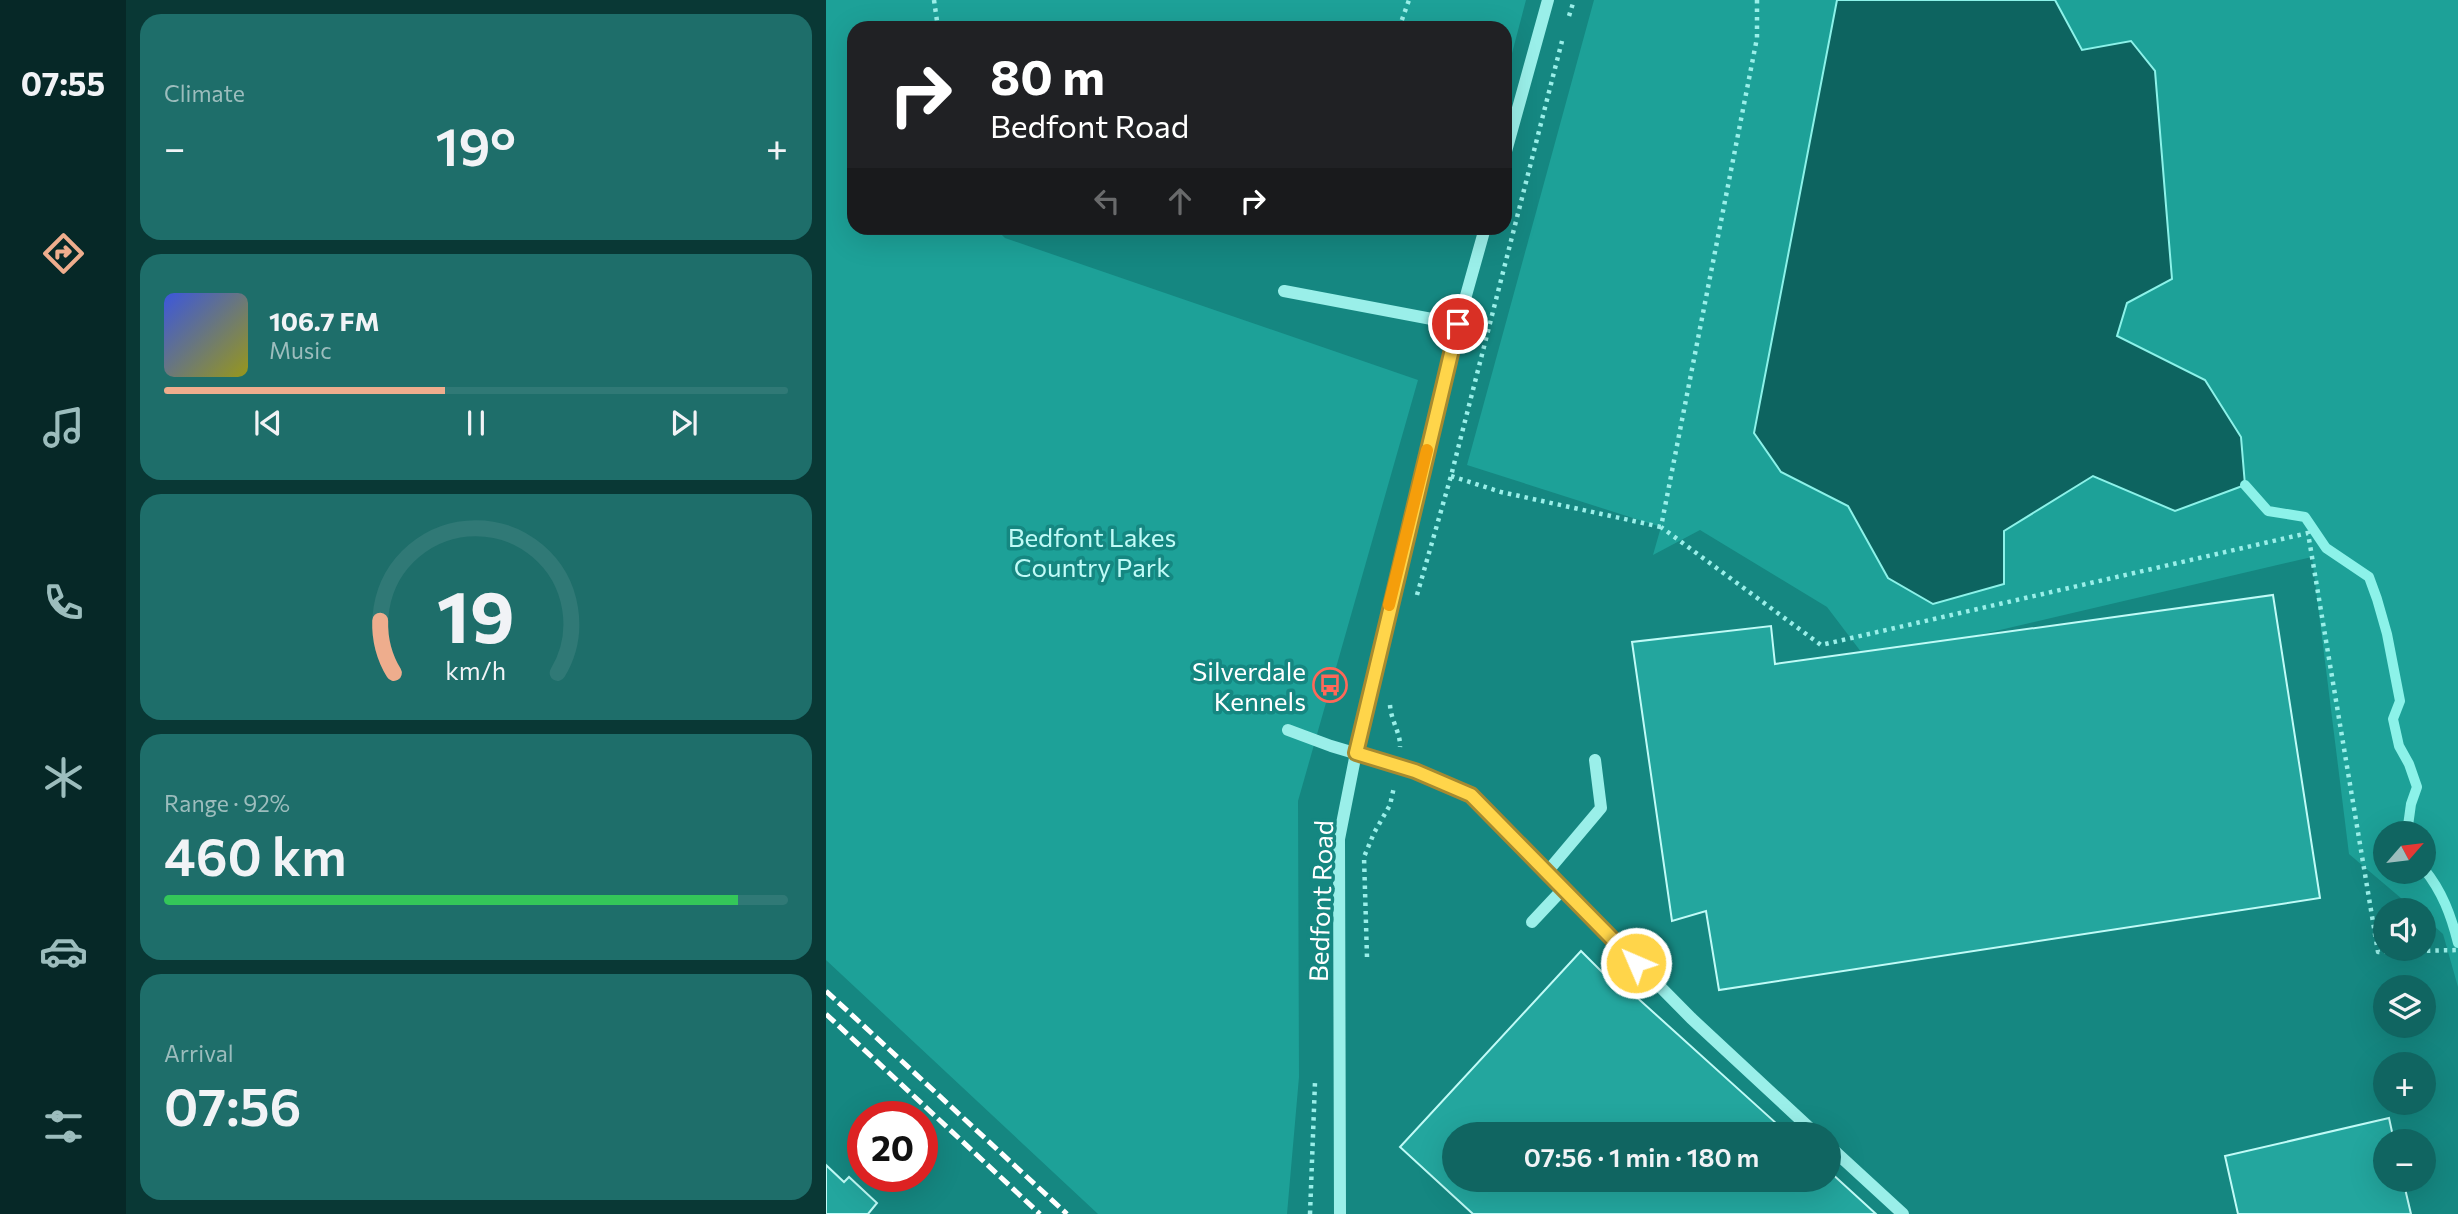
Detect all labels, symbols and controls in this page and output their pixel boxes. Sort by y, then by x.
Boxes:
text: 80 m [990,45,1105,105]
icon: right [875,49,966,140]
text: 07:55 [21,63,105,103]
text: Climate [164,79,245,107]
text: Bedfont Road [990,105,1189,145]
text: 19° [435,113,516,177]
text: − [164,123,186,170]
text: + [766,123,788,170]
icon: left [1088,182,1126,220]
icon: ahead [1161,182,1199,220]
icon: right [1234,182,1272,220]
icon: directions [39,229,88,278]
pin [1428,294,1488,354]
text: 106.7 FM [269,305,380,336]
icon: arrive [1439,305,1477,343]
text: Music [269,336,332,364]
icon: music [39,403,88,452]
icon: previous [249,404,287,442]
icon: pause [457,404,495,442]
icon: next [665,404,703,442]
park label: Bedfont Lakes Country Park [1008,521,1176,582]
text: 19 [437,569,515,658]
icon: phone [39,578,88,627]
text: km/h [446,655,506,685]
place label: Silverdale Kennels [1192,655,1306,716]
bus stop icon: Silverdale Kennels [1311,666,1349,704]
icon: climate [39,753,88,802]
text: Range · 92% [164,789,290,817]
street label: Bedfont Road [1302,820,1338,982]
north arrow [2373,821,2436,884]
map controls [2373,821,2436,1192]
text: 460 km [164,823,347,887]
button: sound [2373,898,2436,961]
position arrow [1599,926,1673,1000]
icon: car [39,927,88,976]
button: layers [2373,975,2436,1038]
text: Arrival [164,1039,234,1067]
button: + [2373,1052,2436,1115]
text: 07:56 [164,1073,301,1137]
speed limit sign: 20 [847,1101,938,1192]
icon: filters [39,1102,88,1151]
button: − [2373,1129,2436,1192]
text: 07:56 · 1 min · 180 m [1524,1141,1759,1172]

